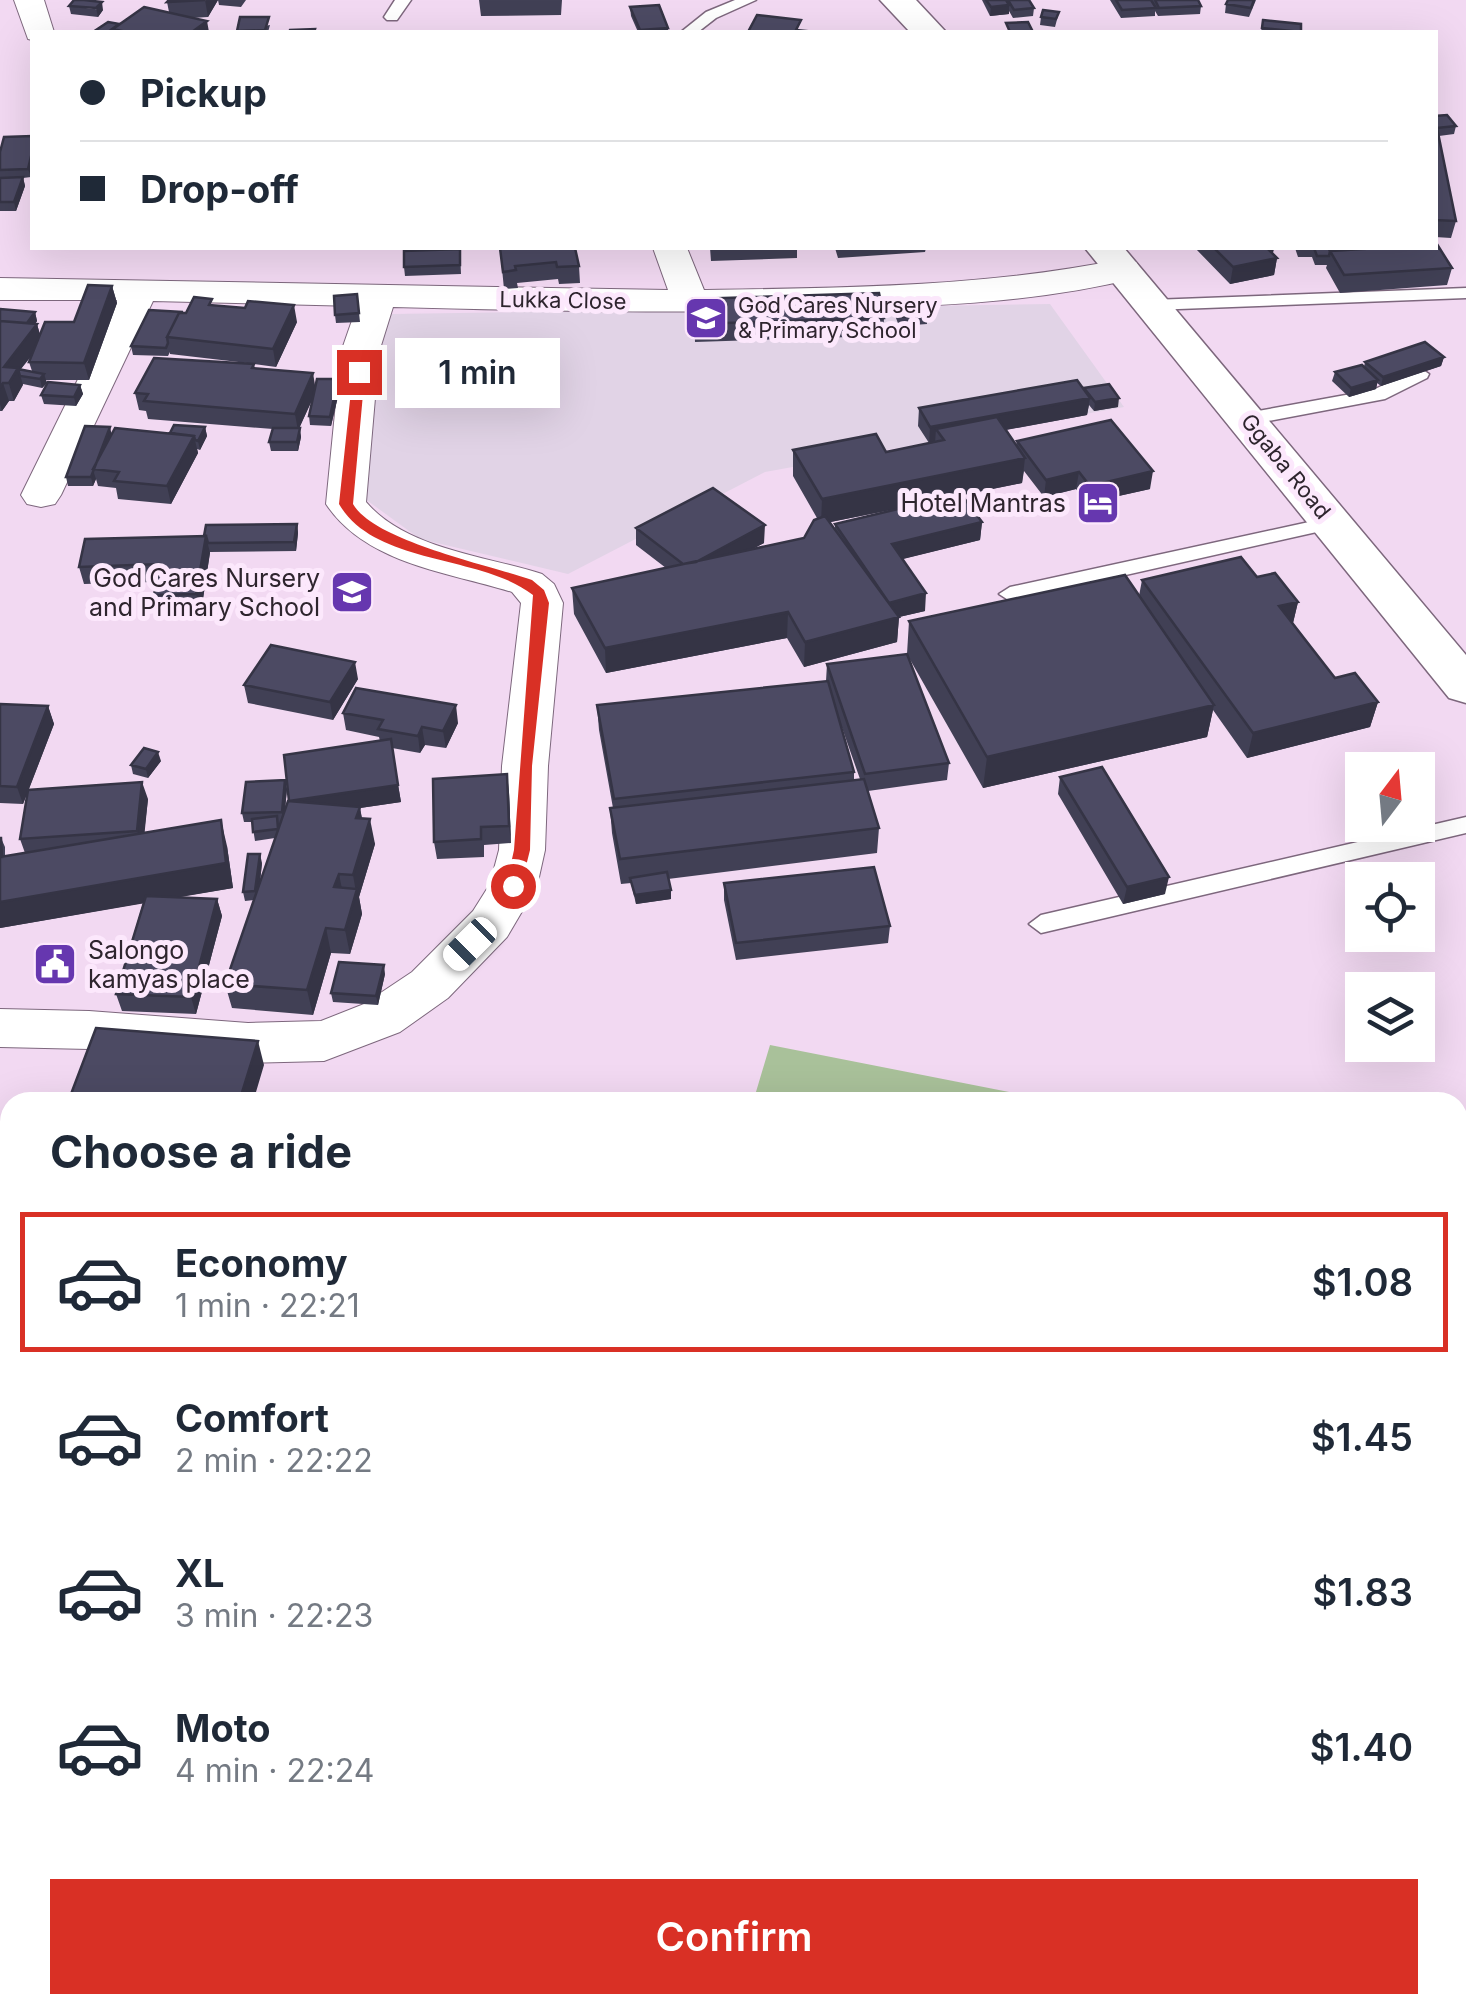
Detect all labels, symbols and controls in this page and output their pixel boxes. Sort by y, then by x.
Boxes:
text: Pickup [140,70,267,116]
text: Drop-off [140,166,299,212]
street label: Lukka Close [499,286,627,314]
place label: God Cares Nursery & Primary School [738,292,938,343]
school or university icon: God Cares Nursery & Primary School [683,295,729,341]
callout: 1 min [394,337,559,407]
route end [337,350,382,395]
text: 1 min [438,353,517,392]
street label: Ggaba Road [1236,408,1336,524]
hotel icon: Hotel Mantras [1075,480,1121,526]
place label: Hotel Mantras [901,488,1066,518]
place label: God Cares Nursery and Primary School [89,563,320,622]
school or university icon: God Cares Nursery and Primary School [329,569,375,615]
north arrow [1345,752,1435,842]
map controls [1345,752,1435,1062]
button: locate [1345,862,1435,952]
route start [491,864,536,909]
car [438,912,502,976]
place label: Salongo kamyas place [88,935,250,994]
public building icon: Salongo kamyas place [32,941,78,987]
button: layers [1345,972,1435,1062]
text: Choose a ride [50,1124,352,1179]
icon: car [55,1237,145,1327]
text: Economy [175,1240,348,1286]
text: $1.08 [1312,1259,1413,1305]
text: 1 min · 22:21 [175,1286,360,1325]
icon: car [55,1392,145,1482]
text: Comfort [175,1395,329,1441]
text: $1.45 [1311,1414,1413,1460]
text: 2 min · 22:22 [175,1441,373,1480]
icon: car [55,1547,145,1637]
text: XL [175,1550,225,1596]
text: $1.83 [1313,1569,1413,1615]
text: 3 min · 22:23 [175,1596,373,1635]
icon: car [55,1702,145,1792]
text: Moto [175,1705,271,1751]
text: $1.40 [1310,1724,1413,1770]
text: 4 min · 22:24 [175,1751,375,1790]
button: Confirm [50,1879,1418,1994]

